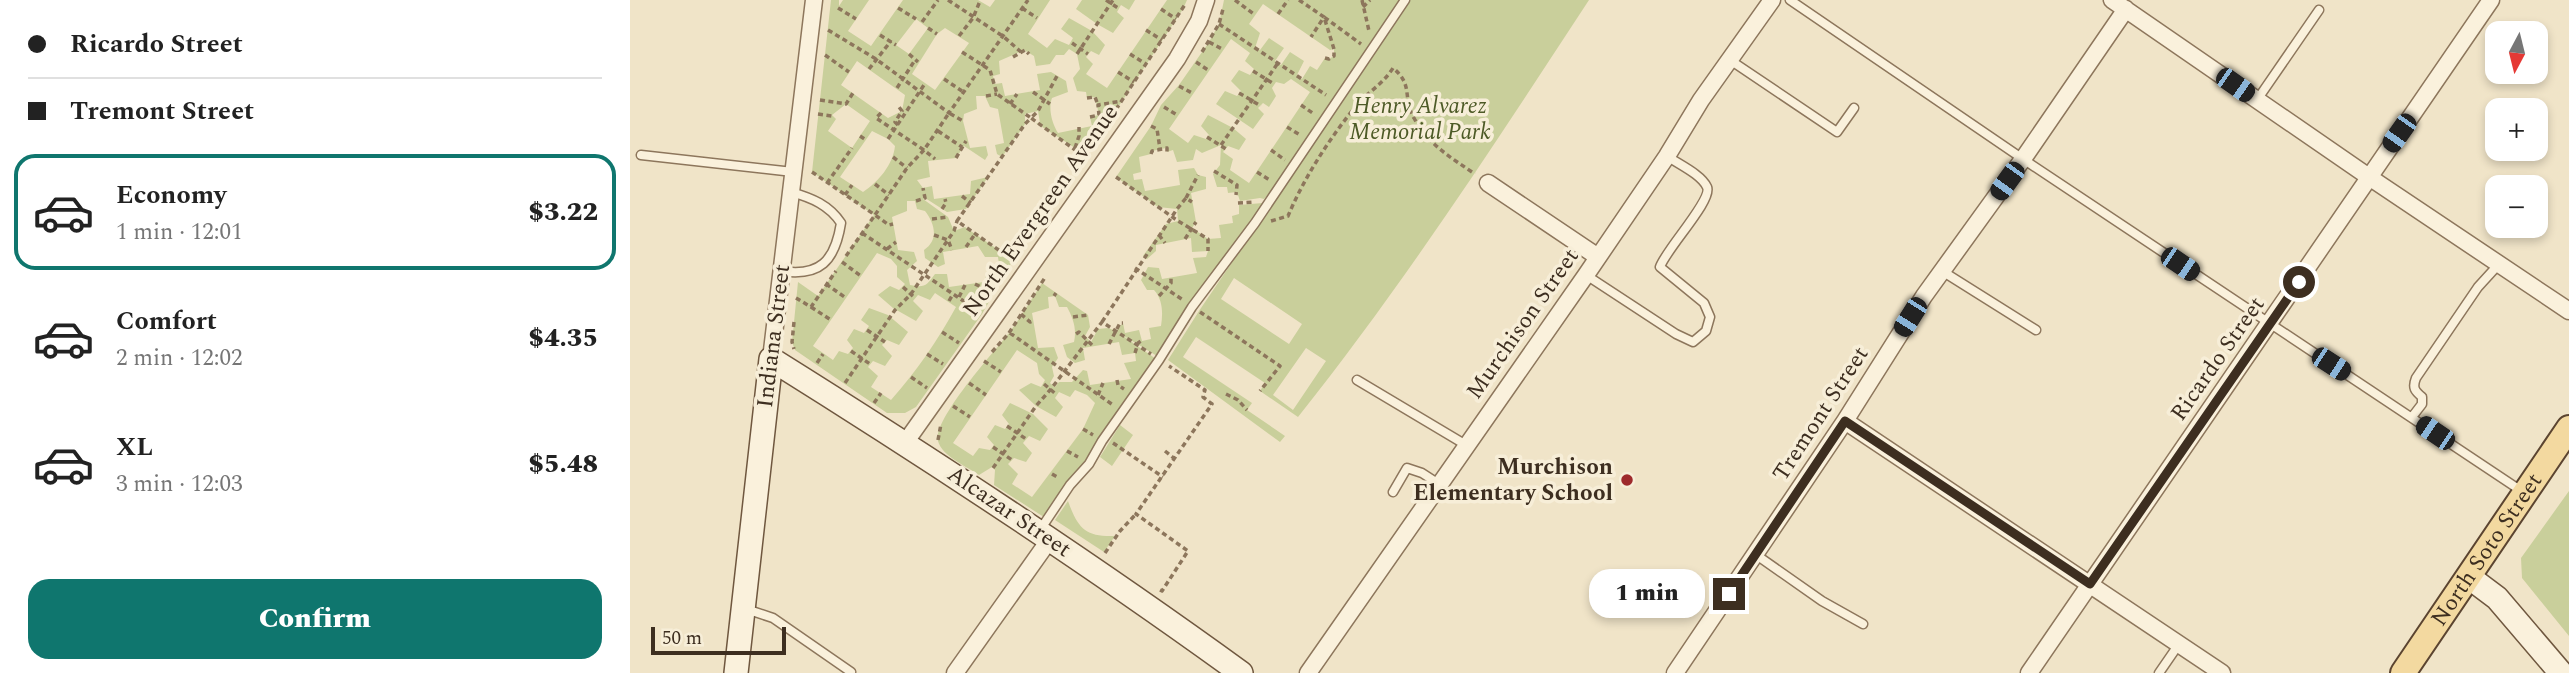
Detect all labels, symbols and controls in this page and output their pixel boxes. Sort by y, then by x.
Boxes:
north arrow [2485,21,2548,84]
map controls [2485,21,2548,238]
text: Ricardo Street [70,24,243,64]
car [2212,64,2259,106]
park label: Henry Alvarez Memorial Park [1349,89,1491,150]
text: Tremont Street [70,91,254,131]
street label: North Evergreen Avenue [954,98,1128,324]
button: + [2485,98,2548,161]
car [2379,110,2420,156]
car [1987,158,2028,204]
text: Economy [116,175,226,215]
button: − [2485,175,2548,238]
icon: car [32,181,95,244]
text: $3.22 [528,192,598,232]
text: 1 min · 12:01 [116,215,243,250]
street label: Murchison Street [1458,241,1588,407]
car [2157,244,2204,284]
street label: Indiana Street [748,262,800,410]
route start [2283,266,2315,298]
street label: Ricardo Street [2162,289,2274,429]
car [1890,294,1931,340]
text: Comfort [116,301,217,341]
icon: car [32,307,95,370]
text: $4.35 [528,318,598,358]
street label: Tremont Street [1764,340,1878,488]
text: 2 min · 12:02 [116,341,243,376]
car [2308,344,2355,384]
car [2412,413,2459,453]
text: XL [116,427,153,467]
icon: car [32,433,95,496]
text: $5.48 [528,444,598,484]
place label: Murchison Elementary School [1413,450,1613,511]
street label: Alcazar Street [940,457,1078,567]
street label: North Soto Street [2422,466,2551,634]
text: 3 min · 12:03 [116,467,243,502]
marker: Murchison Elementary School [1619,472,1635,488]
callout: 1 min [1589,570,1704,618]
text: 1 min [1615,576,1679,611]
route end [1713,578,1745,610]
button: Confirm [28,579,602,659]
scale bar [651,624,786,656]
text: 50 m [662,624,702,653]

